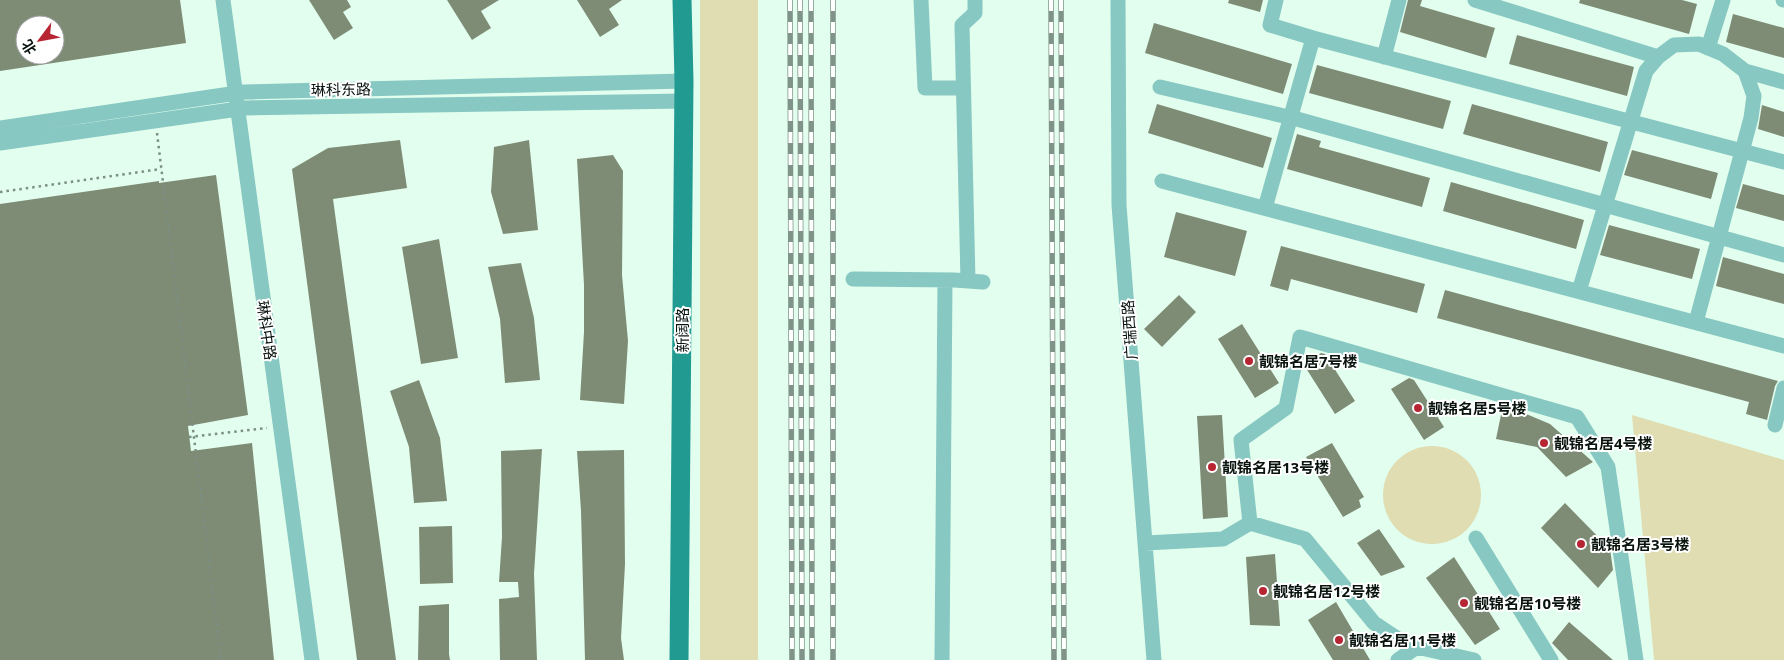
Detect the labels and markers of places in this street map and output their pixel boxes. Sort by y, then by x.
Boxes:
place label: 靓锦名居7号楼 [1259,351,1358,371]
marker: 靓锦名居7号楼 [1243,355,1255,367]
place label: 靓锦名居5号楼 [1428,398,1527,418]
marker: 靓锦名居5号楼 [1412,402,1424,414]
place label: 靓锦名居4号楼 [1554,433,1653,453]
marker: 靓锦名居4号楼 [1538,437,1550,449]
place label: 靓锦名居13号楼 [1222,457,1329,477]
marker: 靓锦名居13号楼 [1206,461,1218,473]
place label: 靓锦名居3号楼 [1591,534,1690,554]
marker: 靓锦名居3号楼 [1575,538,1587,550]
place label: 靓锦名居12号楼 [1273,581,1380,601]
marker: 靓锦名居12号楼 [1257,585,1269,597]
place label: 靓锦名居10号楼 [1474,593,1581,613]
marker: 靓锦名居10号楼 [1458,597,1470,609]
place label: 靓锦名居11号楼 [1349,630,1456,650]
marker: 靓锦名居11号楼 [1333,634,1345,646]

